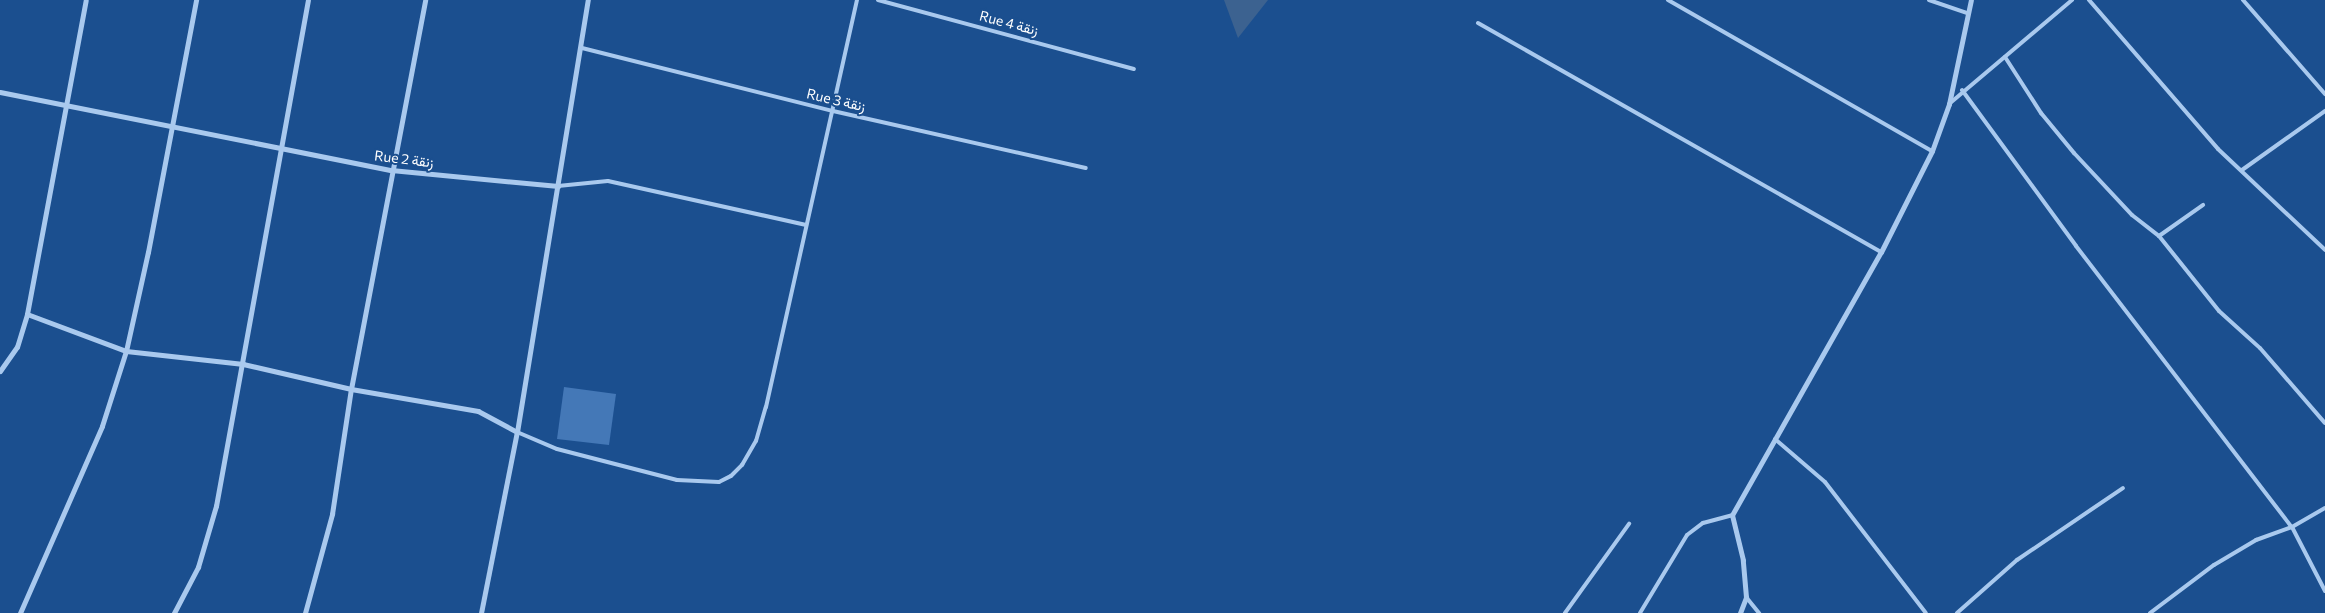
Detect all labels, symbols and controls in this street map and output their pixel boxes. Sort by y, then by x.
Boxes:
street label: Rue 4 زنقة [978,7,1040,39]
street label: Rue 3 زنقة [805,85,867,115]
street label: Rue 2 زنقة [373,147,435,171]

